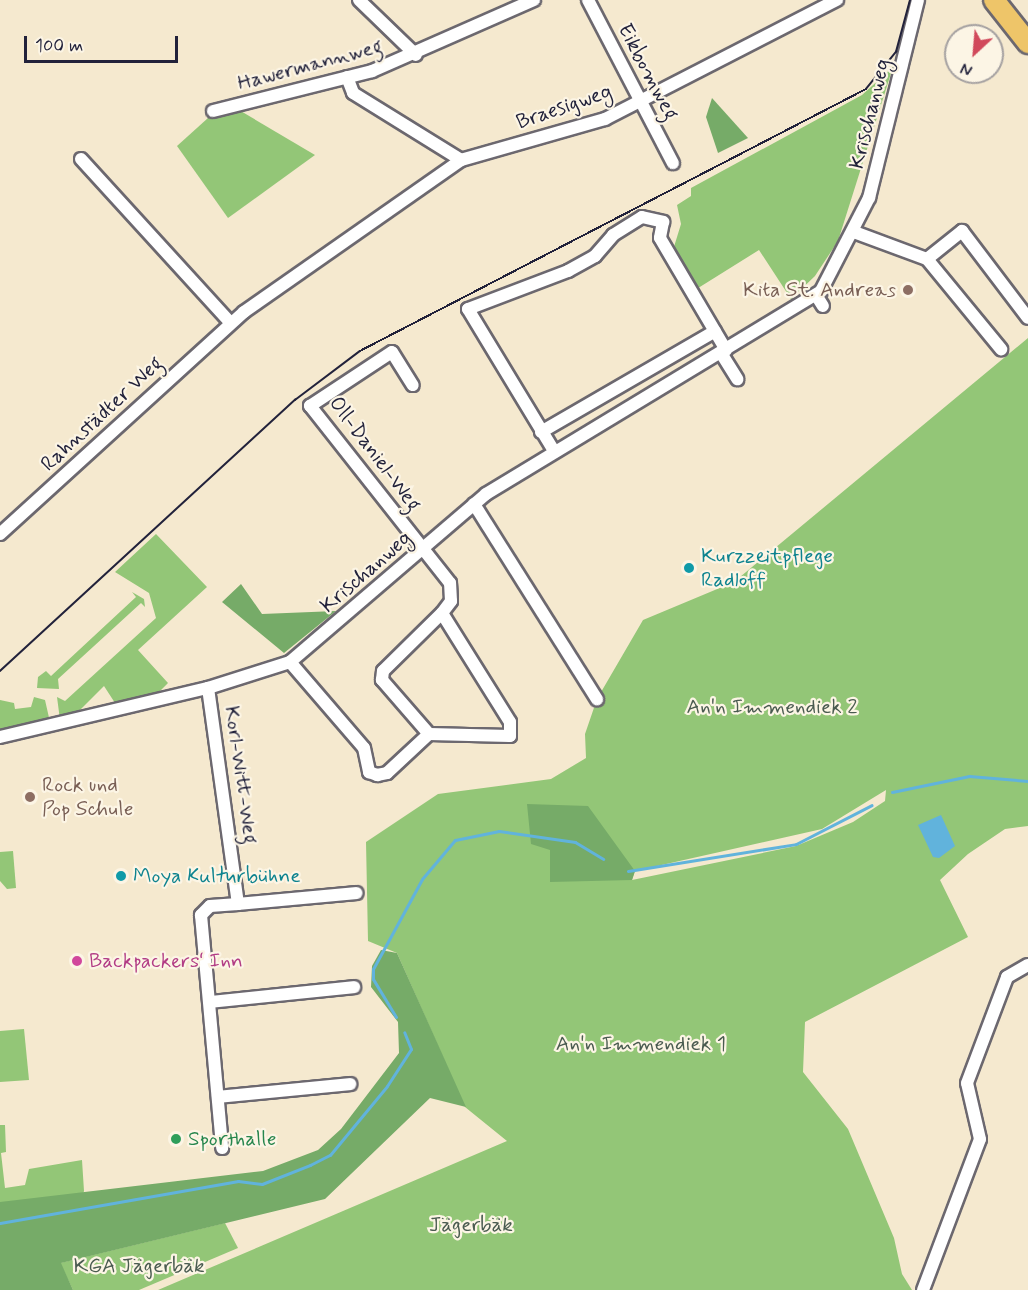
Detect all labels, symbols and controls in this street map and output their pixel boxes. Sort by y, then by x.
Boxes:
street label: Eikbomweg [612,19,684,125]
scale bar [27,24,182,62]
north arrow [944,24,1004,84]
text: 100 m [35,34,83,58]
street label: Hawermannweg [235,34,385,96]
street label: Krischanweg [844,56,896,172]
text: N [957,57,976,81]
street label: Braesigweg [513,79,615,135]
place label: Kita St. Andreas [748,277,896,303]
marker: Kita St. Andreas [901,283,915,297]
street label: Rahnstädter Weg [36,351,168,477]
street label: Oll-Daniel-Weg [323,391,427,517]
street label: Krischanweg [315,526,417,618]
place label: Kurzzeitpflege Radloff [701,543,833,593]
marker: Kurzzeitpflege Radloff [682,561,696,575]
park label: An'n Immendiek 2 [686,694,858,720]
street label: Korl-Witt-Weg [219,704,263,846]
place label: Rock und Pop Schule [42,772,133,822]
marker: Rock und Pop Schule [23,790,37,804]
place label: Moya Kulturbühne [133,863,301,889]
marker: Moya Kulturbühne [114,869,128,883]
place label: Backpackers‘ Inn [89,948,243,974]
marker: Backpackers‘ Inn [70,954,84,968]
park label: An'n Immendiek 1 [556,1031,726,1057]
place label: Sporthalle [188,1126,277,1152]
marker: Sporthalle [169,1132,183,1146]
park label: Jägerbäk [429,1212,513,1238]
park label: KGA Jägerbäk [73,1253,205,1279]

